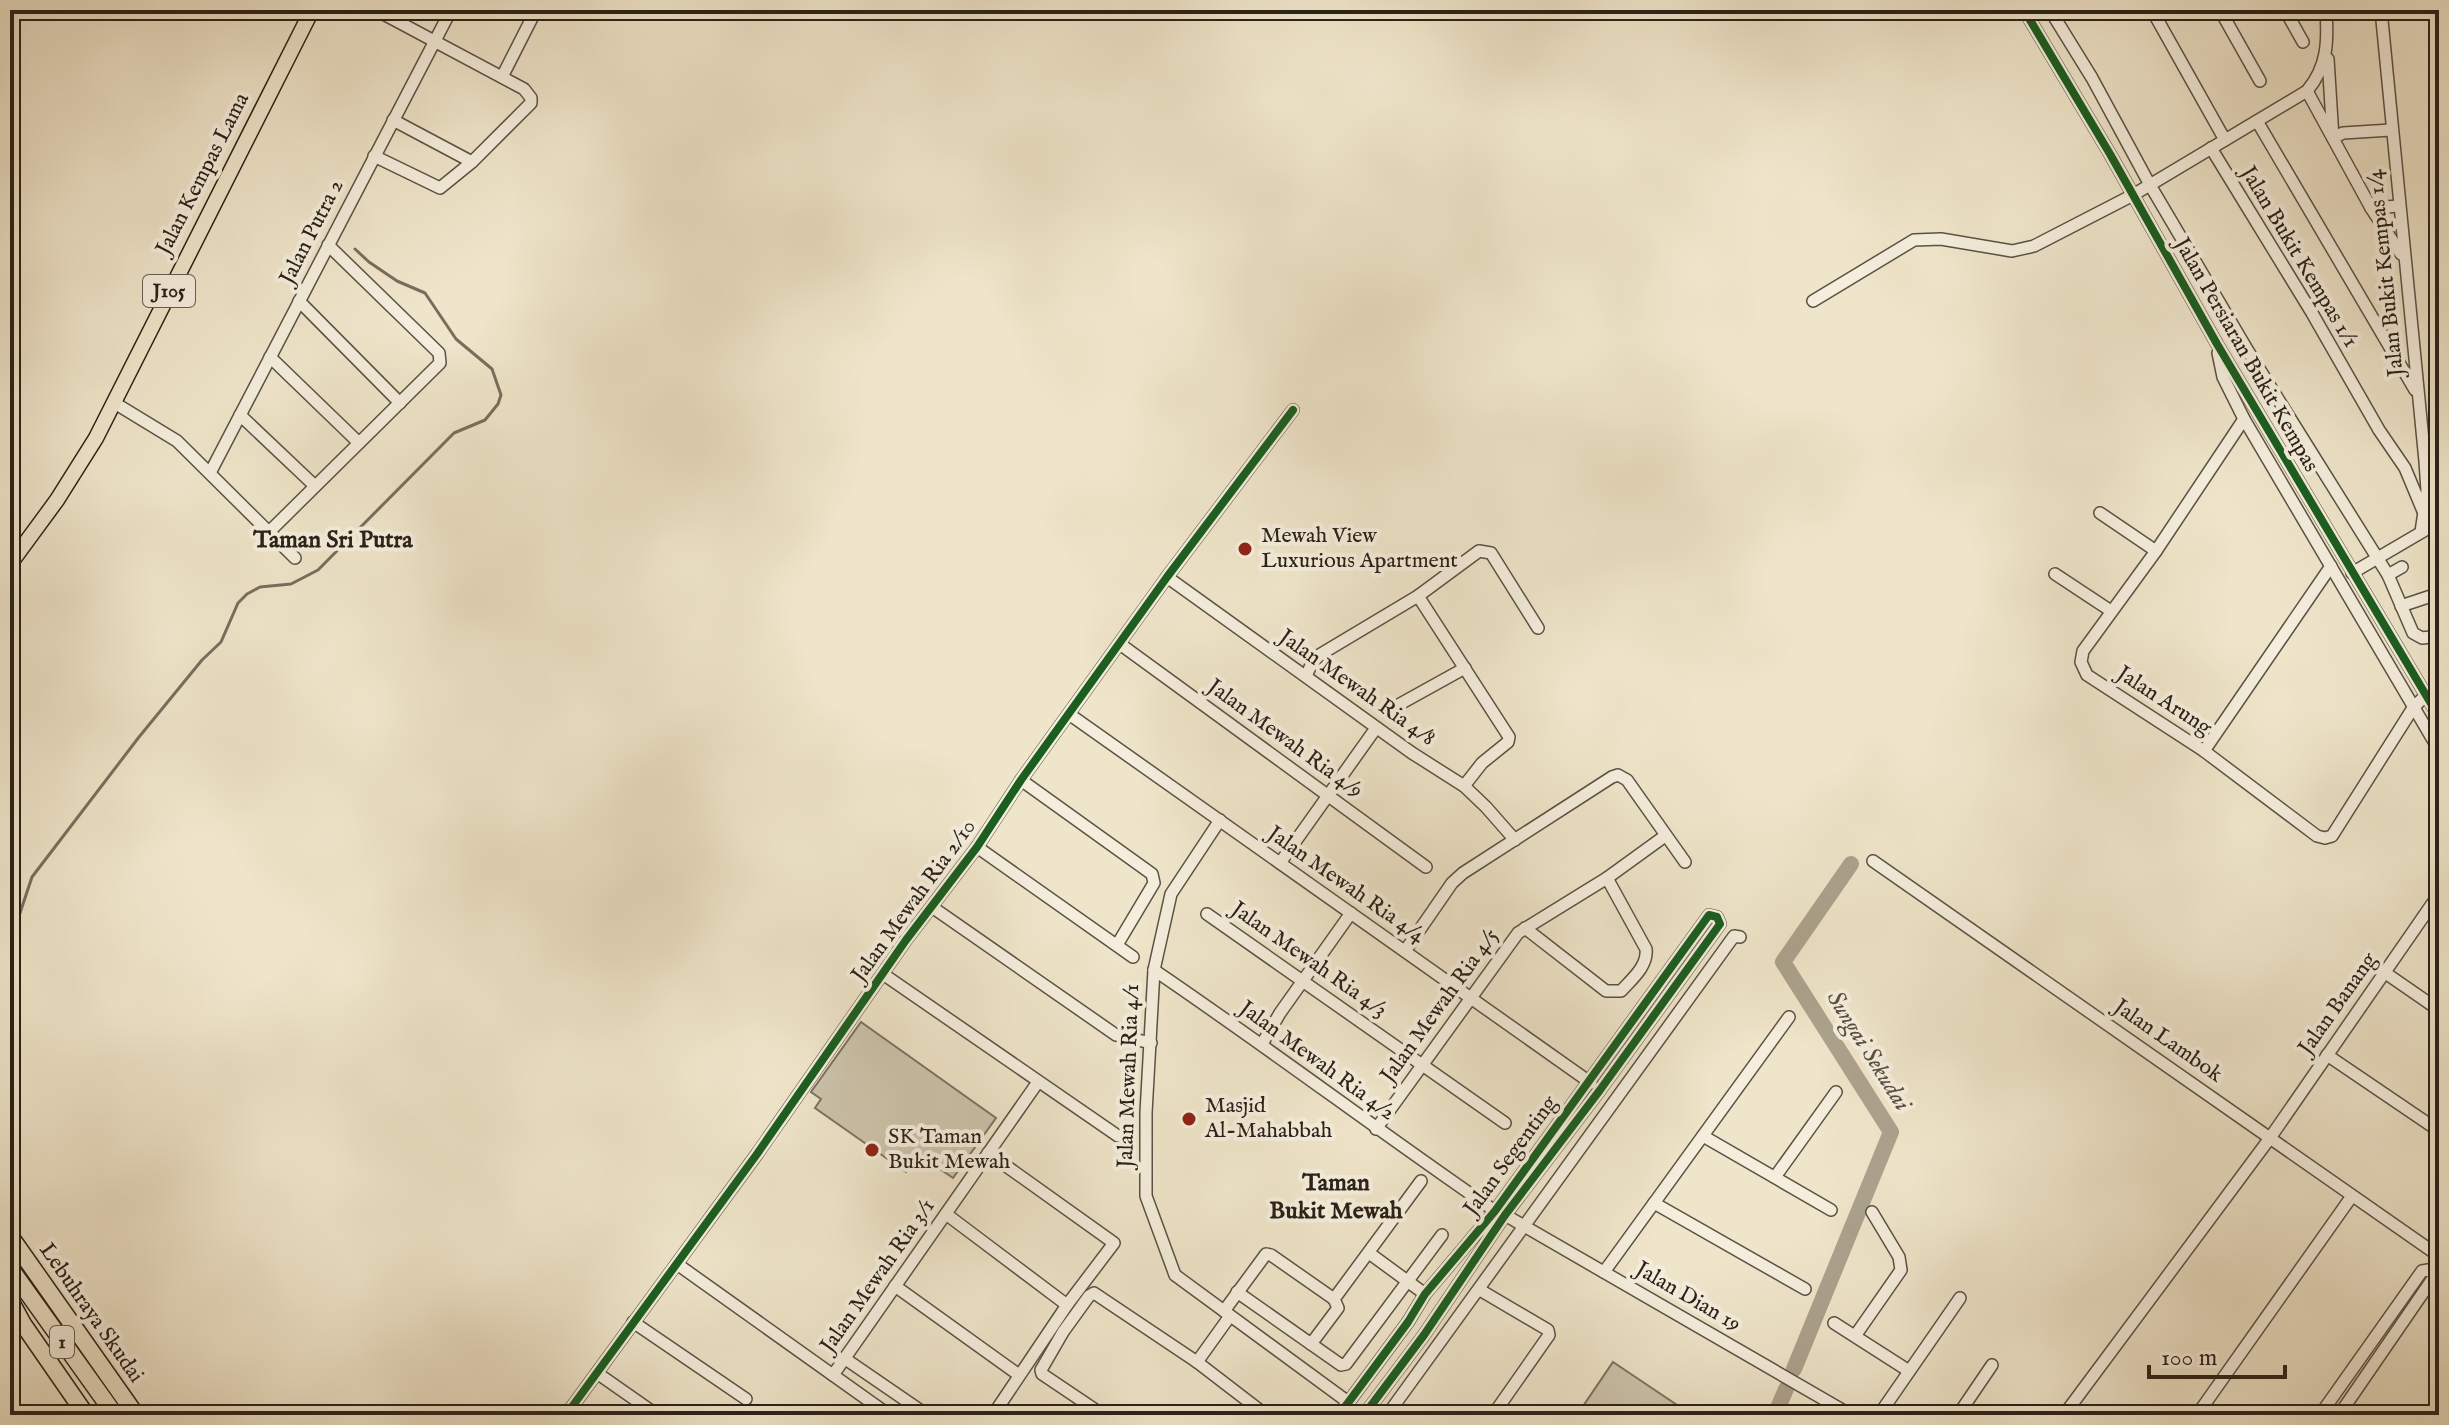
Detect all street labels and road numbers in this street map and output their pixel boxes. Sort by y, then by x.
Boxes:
street label: Jalan Kempas Lama [149,88,256,263]
street label: Jalan Bukit Kempas 1/1 [2232,159,2364,353]
street label: Jalan Bukit Kempas 1/4 [2361,168,2411,381]
street label: Jalan Putra 2 [272,175,350,292]
street label: Jalan Persiaran Bukit Kempas [2166,230,2325,477]
road number: J105 [143,275,195,307]
street label: Jalan Mewah Ria 4/8 [1271,622,1441,753]
street label: Jalan Arung [2109,658,2218,743]
street label: Jalan Mewah Ria 4/9 [1199,671,1368,805]
street label: Jalan Mewah Ria 2/10 [844,814,983,990]
street label: Jalan Mewah Ria 4/4 [1259,818,1430,950]
street label: Jalan Mewah Ria 4/3 [1223,894,1393,1024]
street label: Jalan Mewah Ria 4/5 [1373,923,1505,1091]
street label: Jalan Banang [2291,946,2384,1063]
street label: Jalan Mewah Ria 4/1 [1112,983,1146,1172]
street label: Jalan Lambok [2105,991,2228,1089]
street label: Jalan Mewah Ria 4/2 [1231,993,1401,1127]
street label: Jalan Segenting [1456,1089,1565,1224]
street label: Jalan Mewah Ria 3/1 [813,1194,942,1361]
street label: Lebuhraya Skudai [32,1238,150,1389]
street label: Jalan Dian 19 [1628,1254,1746,1338]
road number: 1 [50,1326,74,1358]

